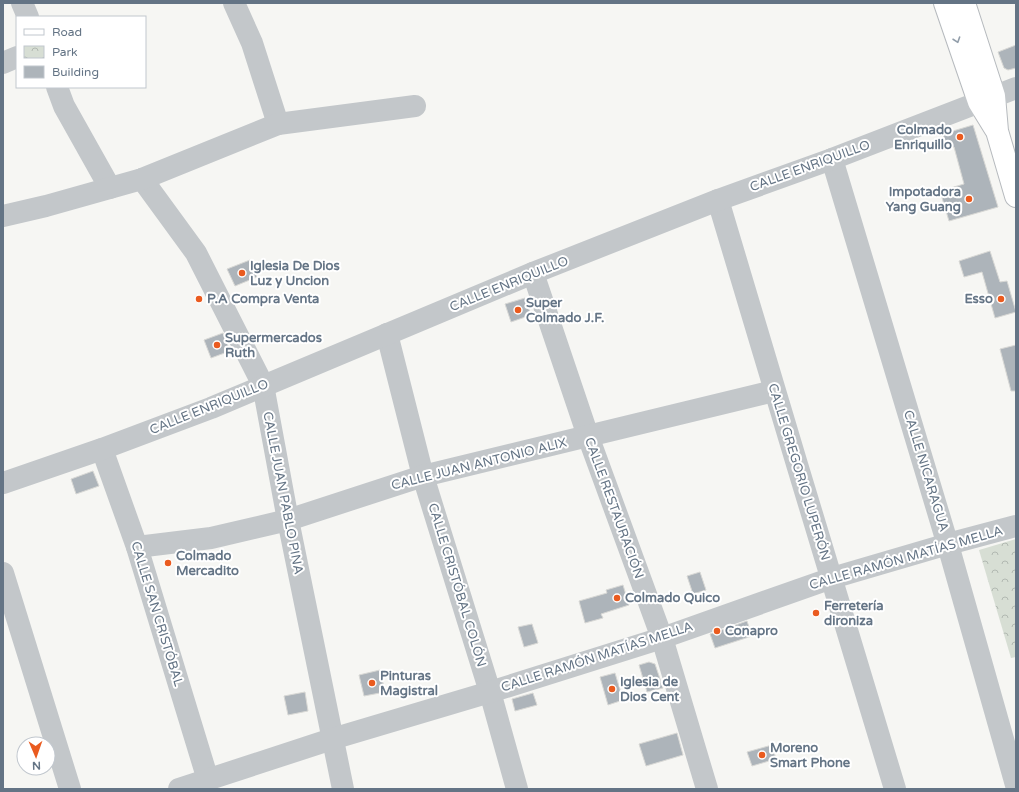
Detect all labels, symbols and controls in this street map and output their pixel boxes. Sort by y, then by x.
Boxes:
legend [16,16,146,88]
text: Road [52,25,82,39]
one-way arrow [953,36,961,43]
text: Park [52,45,78,59]
text: Building [52,65,99,79]
place label: Colmado Enriquillo [894,122,952,153]
marker: Colmado Enriquillo [955,132,965,142]
street label: CALLE ENRIQUILLO [748,137,872,195]
place label: Impotadora Yang Guang [886,184,961,215]
marker: Impotadora Yang Guang [964,194,974,204]
street label: CALLE ENRIQUILLO [447,253,571,315]
place label: Iglesia De Dios Luz y Uncion [250,258,340,289]
marker: Iglesia De Dios Luz y Uncion [237,268,247,278]
place label: P.A Compra Venta [207,291,319,307]
place label: Esso [964,291,993,307]
marker: P.A Compra Venta [194,294,204,304]
marker: Esso [996,294,1006,304]
place label: Super Colmado J.F. [526,295,605,326]
marker: Super Colmado J.F. [513,305,523,315]
place label: Supermercados Ruth [225,330,322,361]
marker: Supermercados Ruth [212,340,222,350]
street label: CALLE ENRIQUILLO [147,376,271,438]
street label: CALLE GREGORIO LUPERÓN [764,382,834,562]
street label: CALLE NICARAGUA [900,408,952,534]
street label: CALLE JUAN PABLO PINA [259,410,307,576]
street label: CALLE JUAN ANTONIO ALIX [389,434,569,494]
street label: CALLE RESTAURACIÓN [581,435,647,581]
street label: CALLE CRISTÓBAL COLÓN [424,501,490,669]
street label: CALLE RAMÓN MATÍAS MELLA [807,523,1005,593]
street label: CALLE SAN CRISTÓBAL [127,540,187,689]
place label: Colmado Mercadito [176,548,239,579]
marker: Colmado Mercadito [163,558,173,568]
place label: Colmado Quico [625,590,720,606]
marker: Colmado Quico [612,593,622,603]
place label: Ferretería dironiza [824,598,884,629]
marker: Ferretería dironiza [811,608,821,618]
street label: CALLE RAMÓN MATÍAS MELLA [499,618,695,696]
place label: Conapro [725,623,778,639]
marker: Conapro [712,626,722,636]
place label: Pinturas Magistral [380,668,438,699]
place label: Iglesia de Dios Cent [620,674,679,705]
marker: Pinturas Magistral [367,678,377,688]
marker: Iglesia de Dios Cent [607,684,617,694]
north arrow [16,736,56,776]
place label: Moreno Smart Phone [770,740,851,771]
marker: Moreno Smart Phone [757,750,767,760]
text: N [32,759,41,772]

